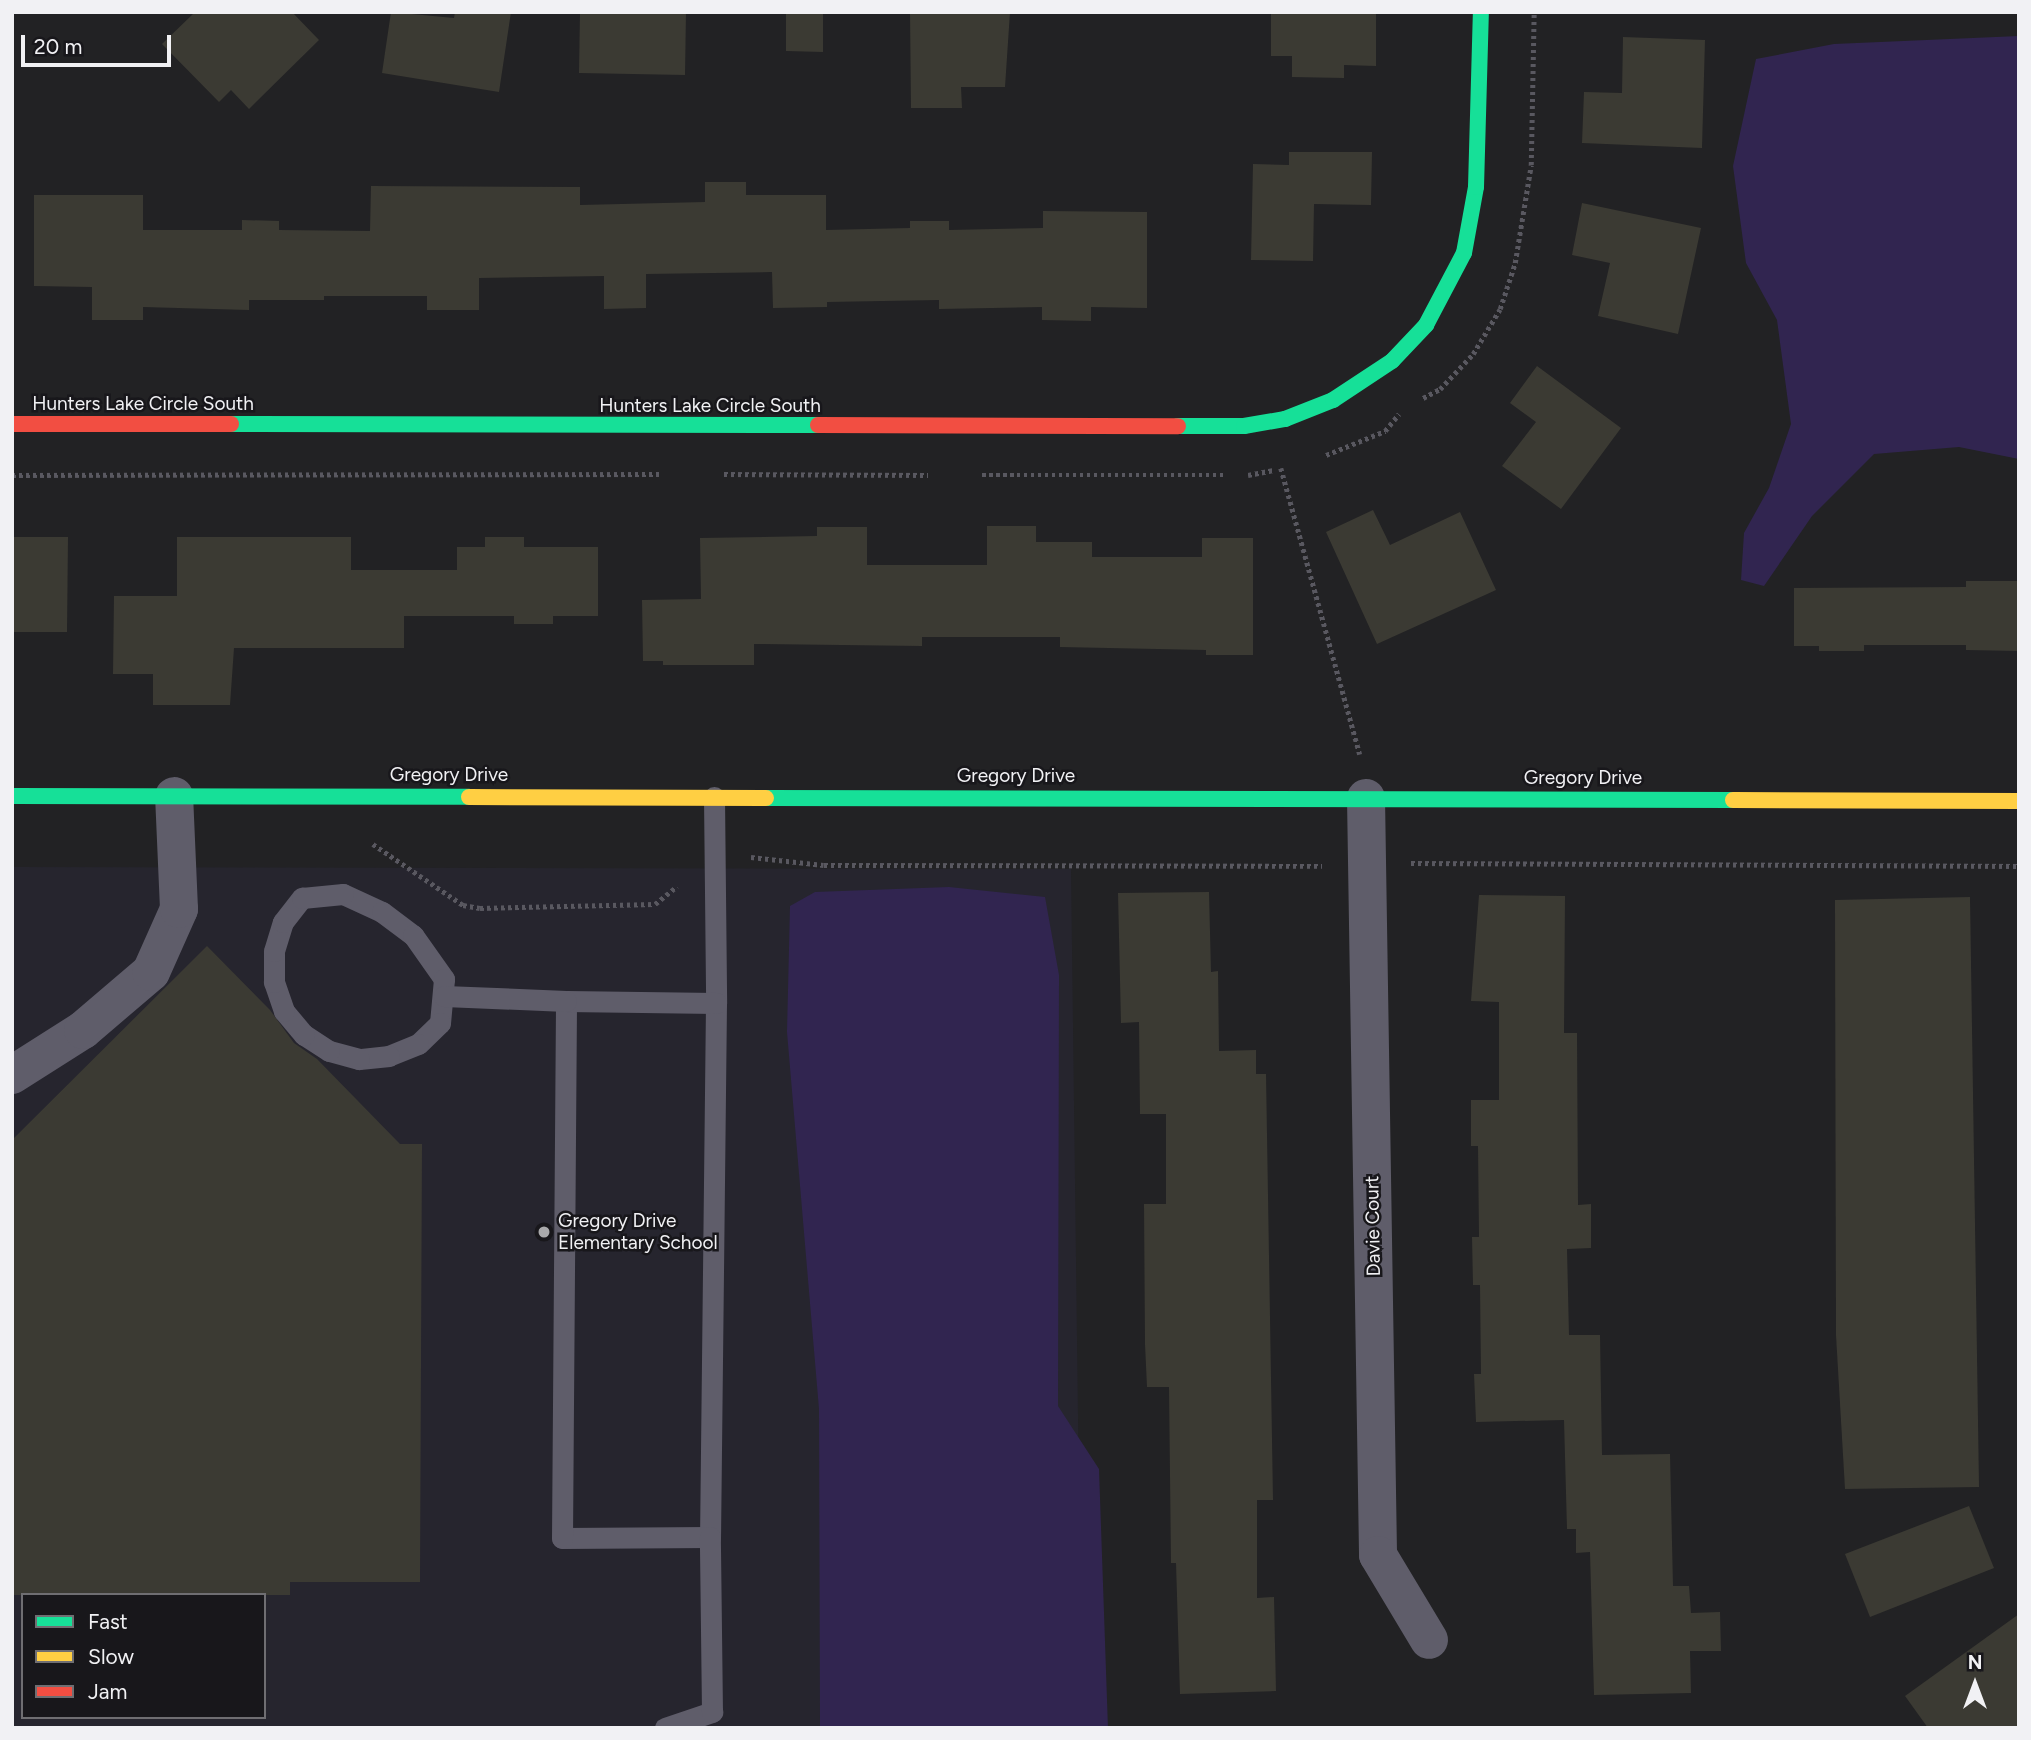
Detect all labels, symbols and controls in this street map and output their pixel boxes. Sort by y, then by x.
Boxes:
scale bar [24,21,175,65]
text: 20 m [34,34,82,59]
street label: Hunters Lake Circle South [32,393,254,415]
street label: Hunters Lake Circle South [599,395,821,417]
street label: Gregory Drive [390,764,508,786]
street label: Gregory Drive [957,765,1075,787]
street label: Gregory Drive [1524,767,1642,789]
street label: Davie Court [1361,1175,1385,1277]
place label: Gregory Drive Elementary School [558,1210,718,1254]
marker: Gregory Drive Elementary School [536,1224,552,1240]
legend [21,1593,266,1719]
text: Fast [88,1609,128,1634]
text: Slow [88,1644,134,1669]
north arrow [1940,1649,2010,1719]
text: N [1968,1651,1982,1674]
text: Jam [88,1679,127,1704]

